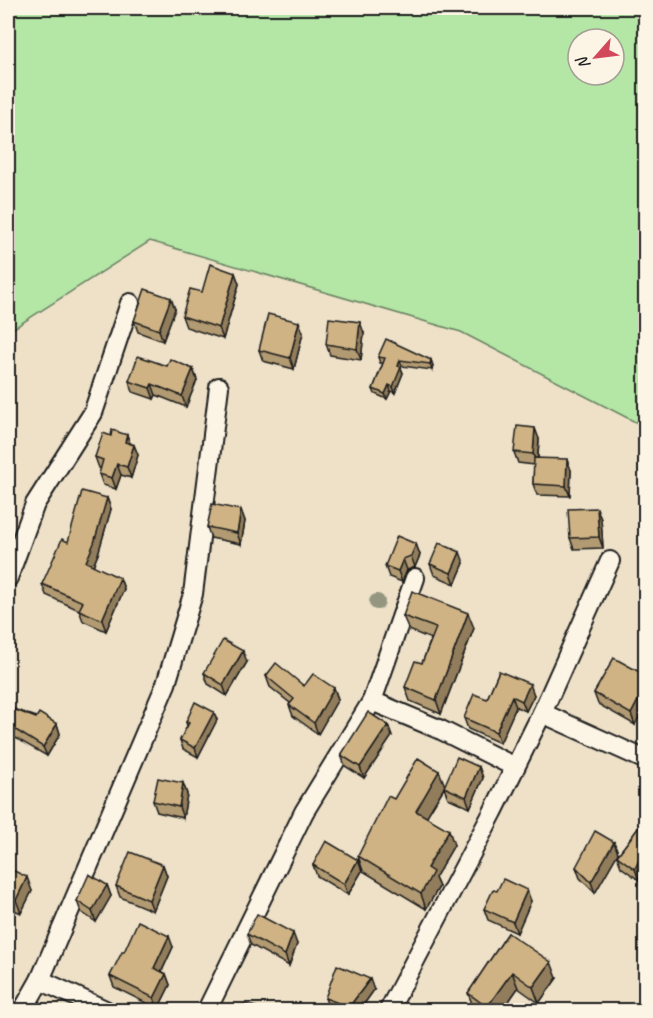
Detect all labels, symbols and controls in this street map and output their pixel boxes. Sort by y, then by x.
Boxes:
north arrow [566,27,626,87]
text: N [571,52,595,73]

